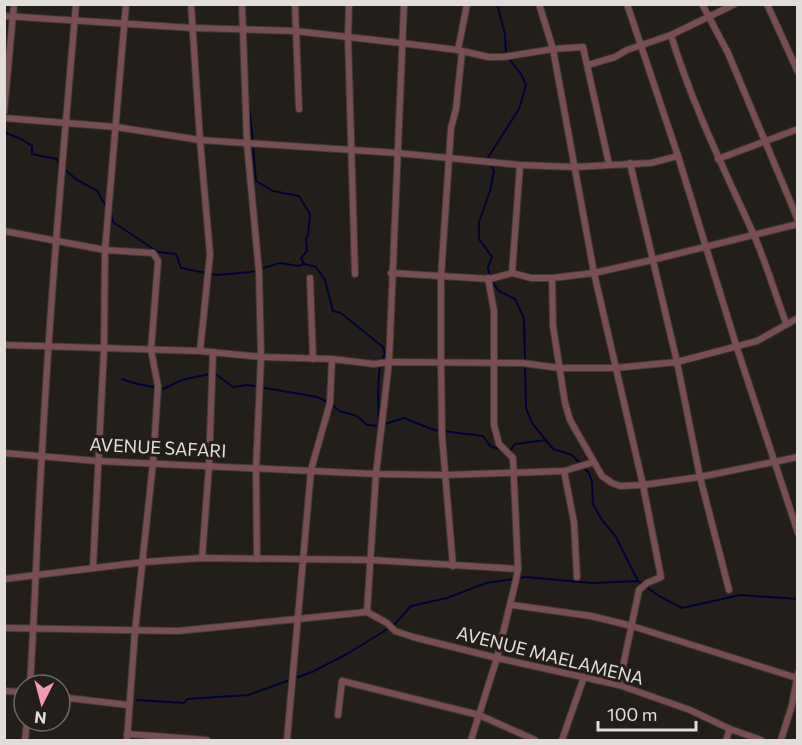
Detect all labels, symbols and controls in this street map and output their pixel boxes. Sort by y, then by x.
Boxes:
street label: AVENUE SAFARI [89,432,227,462]
street label: AVENUE MAELAMENA [454,621,646,689]
north arrow [12,673,72,733]
scale bar [598,694,696,732]
text: 100 m [607,703,657,725]
text: N [33,708,47,728]

